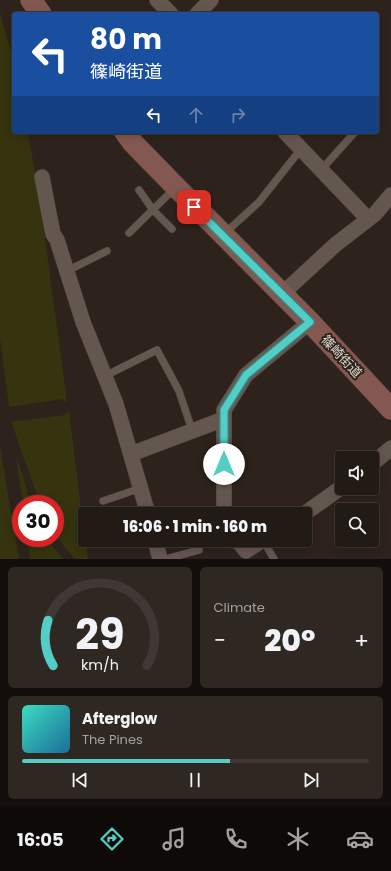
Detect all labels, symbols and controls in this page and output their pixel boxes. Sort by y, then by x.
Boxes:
text: 80 m [90,20,162,59]
icon: left [24,28,76,80]
text: 篠崎街道 [90,59,162,84]
icon: left [143,104,165,126]
icon: ahead [185,104,207,126]
icon: right [227,104,249,126]
pin [177,190,211,224]
icon: arrive [183,196,205,218]
street label: 篠崎街道 [317,331,366,382]
position arrow [203,443,245,485]
map controls [335,451,379,547]
button: sound [335,451,379,495]
speed limit sign: 30 [12,495,64,547]
button: search [335,503,379,547]
text: 16:06 · 1 min · 160 m [123,516,267,537]
text: Climate [214,598,265,617]
text: 29 [75,604,124,663]
text: 20° [264,619,315,662]
text: − [214,625,226,656]
text: + [354,625,369,656]
text: km/h [81,654,119,674]
text: Afterglow [82,708,157,729]
text: The Pines [82,730,143,749]
icon: previous [69,769,91,791]
icon: pause [184,769,206,791]
icon: next [300,769,322,791]
icon: directions [98,825,126,853]
icon: music [160,825,188,853]
icon: phone [222,825,250,853]
icon: climate [284,825,312,853]
icon: car [346,825,374,853]
text: 16:05 [17,827,64,852]

